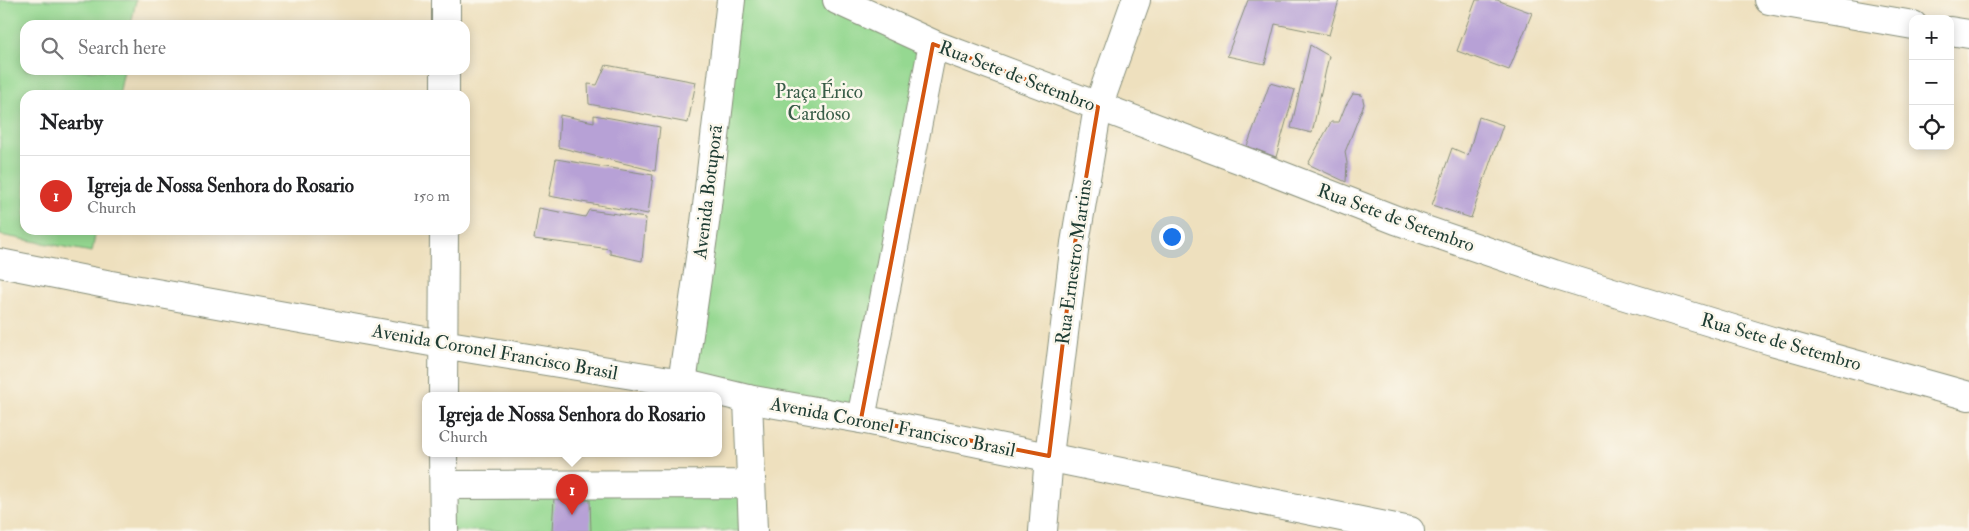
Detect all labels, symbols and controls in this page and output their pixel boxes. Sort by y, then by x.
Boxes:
map controls [1909,15,1954,150]
button: + [1909,15,1954,60]
search box [20,20,470,75]
icon: search [38,34,66,62]
street label: Rua Sete de Setembro [935,35,1099,117]
text: Search here [78,36,166,60]
button: − [1909,60,1954,105]
park label: Praça Érico Cardoso [775,78,863,126]
button: locate [1909,105,1954,150]
text: Nearby [40,109,103,136]
street label: Avenida Botuporã [688,123,729,261]
text: Igreja de Nossa Senhora do Rosario [87,174,354,198]
street label: Rua Ernestro Martins [1050,178,1098,346]
street label: Rua Sete de Setembro [1314,178,1478,258]
text: 1 [53,186,59,206]
text: 150 m [413,186,450,206]
text: Church [87,198,136,218]
your location [1159,224,1185,250]
street label: Rua Sete de Setembro [1698,308,1864,376]
street label: Avenida Coronel Francisco Brasil [369,318,620,385]
street label: Avenida Coronel Francisco Brasil [767,391,1018,463]
popup [422,392,722,457]
text: Igreja de Nossa Senhora do Rosario [439,403,705,427]
text: Church [439,427,488,447]
pin: 1 [556,474,588,515]

